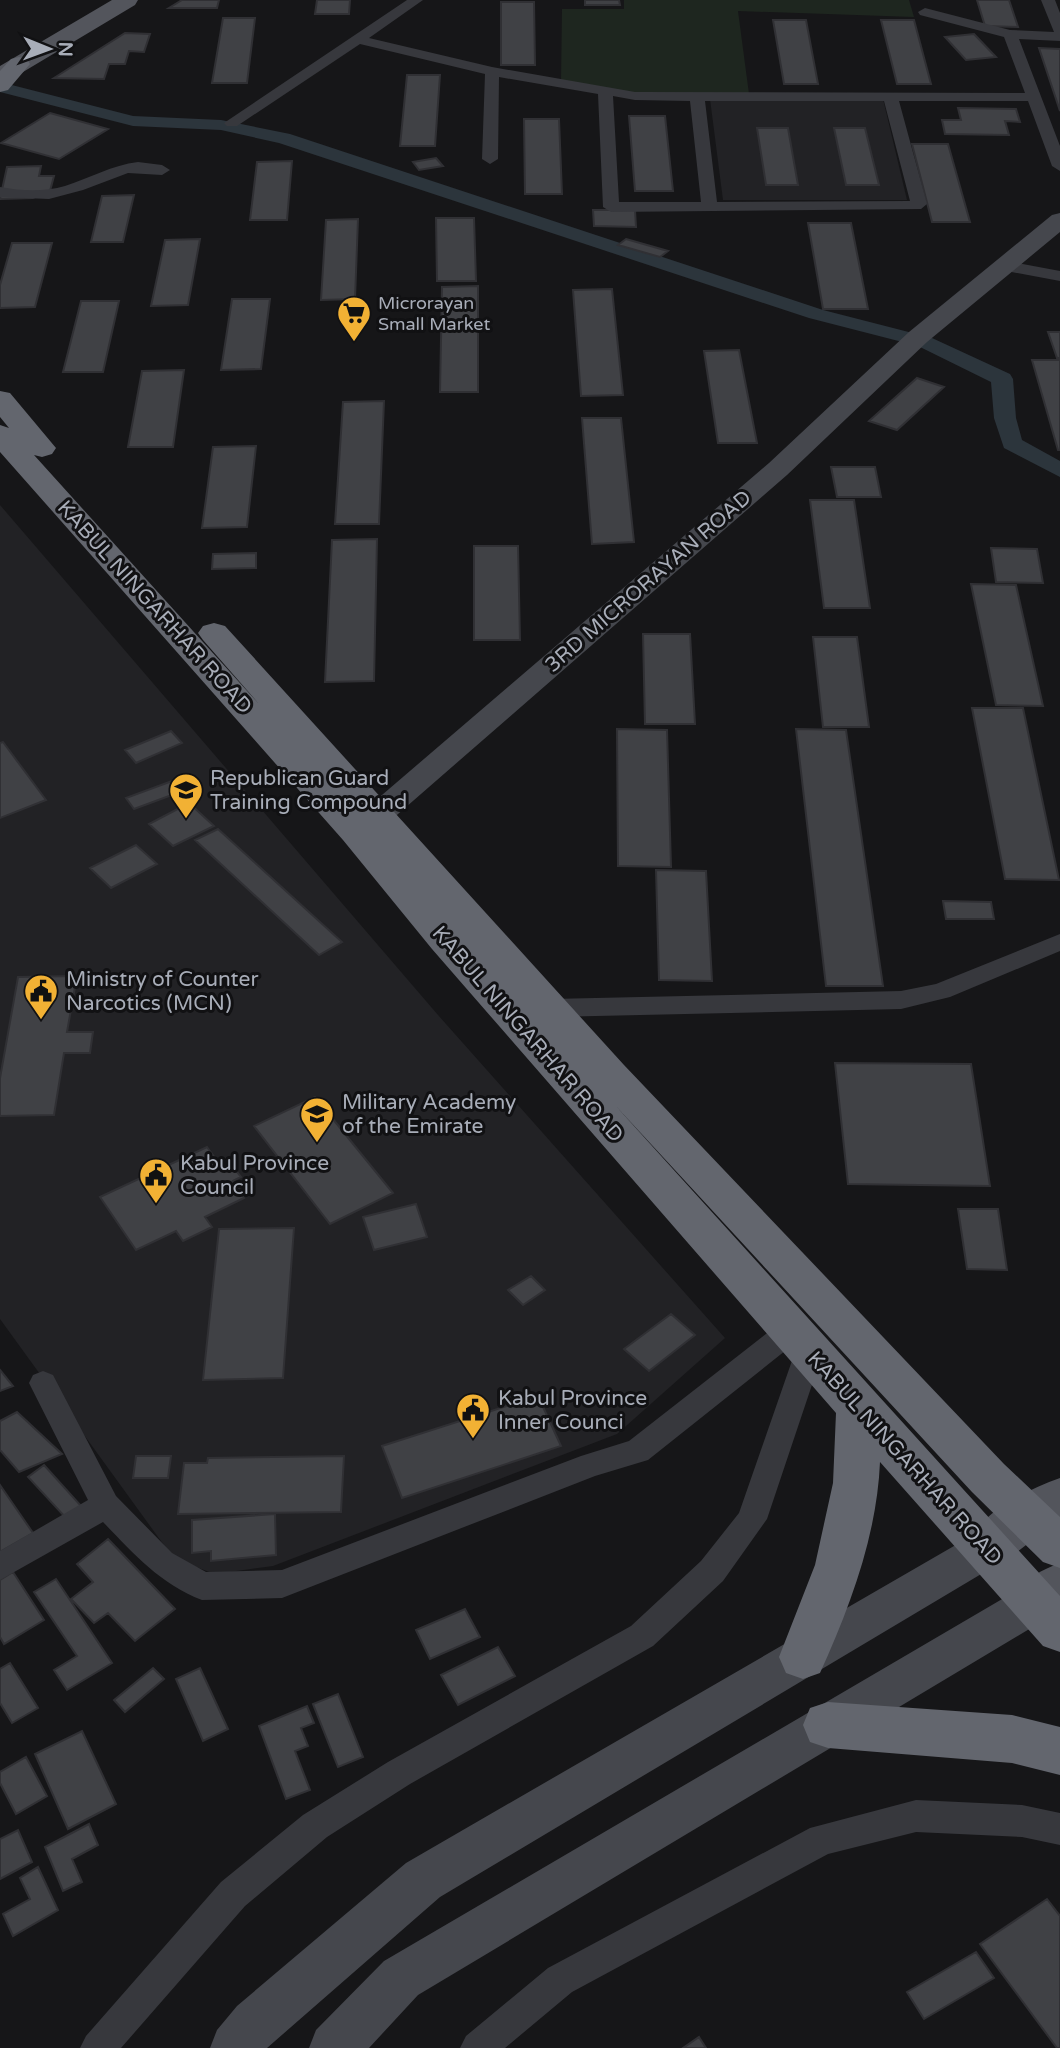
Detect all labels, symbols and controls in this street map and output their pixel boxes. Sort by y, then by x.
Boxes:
north arrow [14,14,84,84]
text: N [54,41,76,57]
place label: Microrayan Small Market [378,292,490,335]
supermarket icon: Microrayan Small Market [335,294,373,343]
street label: 3RD MICRORAYAN ROAD [540,485,756,678]
street label: KABUL NINGARHAR ROAD [52,495,257,719]
place label: Republican Guard Training Compound [210,766,407,815]
school or university icon: Republican Guard Training Compound [167,771,205,820]
street label: KABUL NINGARHAR ROAD [427,921,628,1148]
place label: Ministry of Counter Narcotics (MCN) [66,967,258,1016]
public building icon: Ministry of Counter Narcotics (MCN) [22,972,60,1021]
place label: Military Academy of the Emirate [342,1090,516,1139]
school or university icon: Military Academy of the Emirate [298,1095,336,1144]
place label: Kabul Province Council [180,1151,329,1200]
public building icon: Kabul Province Council [137,1156,175,1205]
street label: KABUL NINGARHAR ROAD [802,1346,1007,1570]
place label: Kabul Province Inner Counci [498,1386,647,1435]
public building icon: Kabul Province Inner Counci [454,1391,492,1440]

